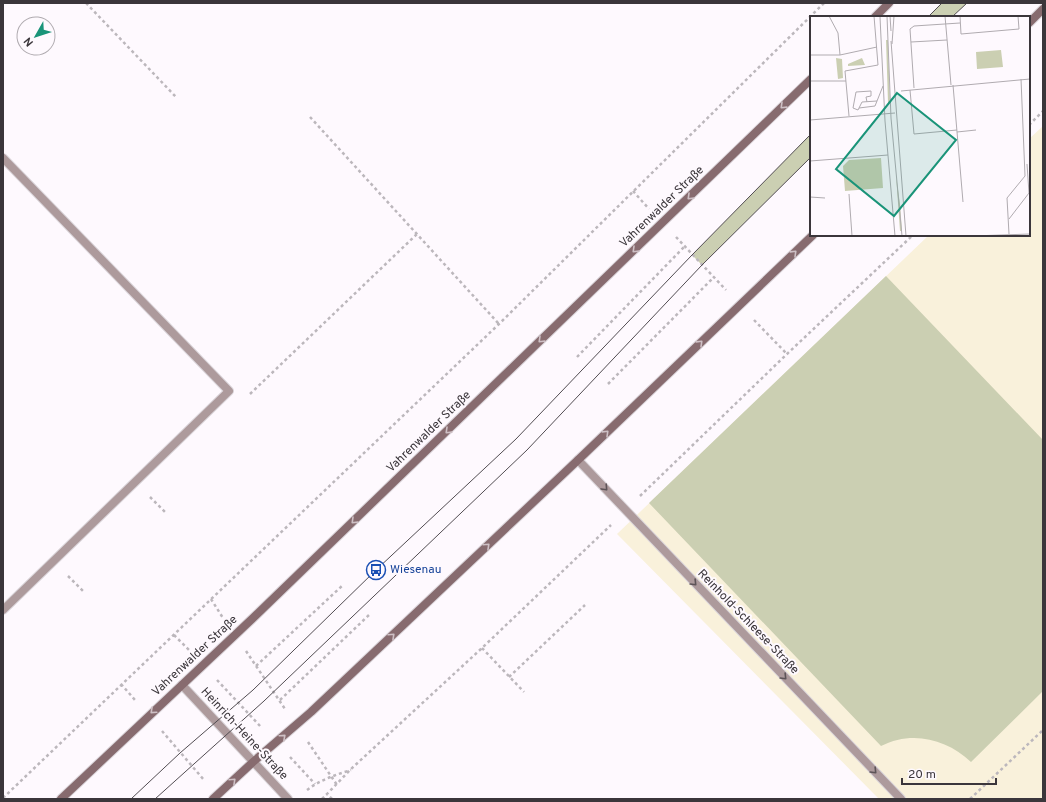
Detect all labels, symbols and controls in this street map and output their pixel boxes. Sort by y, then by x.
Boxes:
north arrow [16,16,56,56]
inset map [810,16,1030,236]
text: N [21,34,37,49]
one-way arrow [780,102,788,109]
street label: Vahrenwalder Straße [616,163,708,251]
one-way arrow [687,192,695,200]
one-way arrow [632,245,640,253]
one-way arrow [789,251,797,258]
one-way arrow [538,336,546,343]
one-way arrow [695,341,703,348]
street label: Vahrenwalder Straße [383,388,475,476]
one-way arrow [445,426,452,433]
one-way arrow [601,430,609,438]
one-way arrow [600,484,607,491]
one-way arrow [351,516,359,524]
one-way arrow [482,543,490,551]
bus stop icon: Wiesenau [365,559,387,581]
place label: Wiesenau [390,562,441,578]
street label: Reinhold-Schleese-Straße [694,566,802,678]
one-way arrow [689,578,697,586]
street label: Vahrenwalder Straße [149,612,241,700]
one-way arrow [387,633,395,640]
one-way arrow [779,672,787,680]
street label: Heinrich-Heine-Straße [197,684,291,784]
one-way arrow [150,707,158,714]
one-way arrow [278,734,286,742]
scale bar [902,760,996,786]
one-way arrow [869,766,877,774]
text: 20 m [908,767,936,783]
one-way arrow [228,778,236,785]

